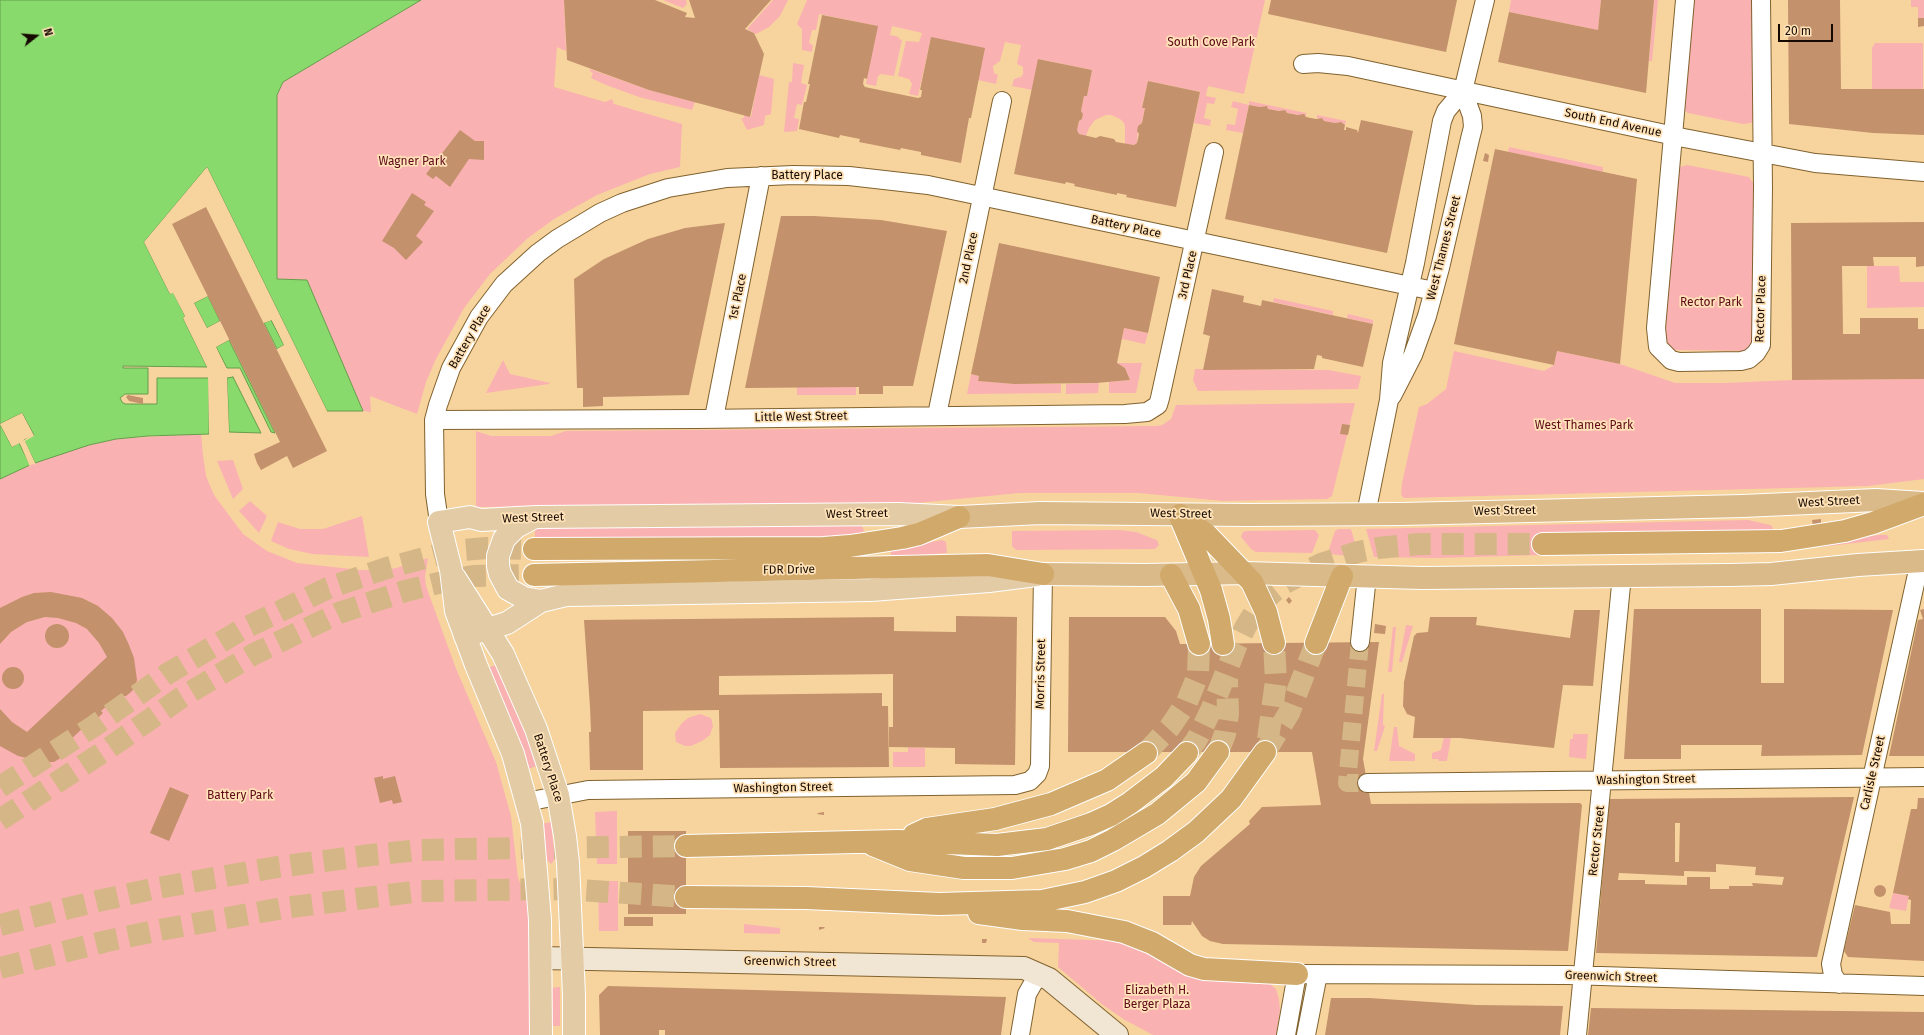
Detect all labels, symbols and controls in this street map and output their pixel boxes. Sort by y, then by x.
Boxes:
north arrow [16,16,56,56]
scale bar [1780,16,1835,42]
text: 20 m [1785,24,1811,38]
text: N [41,27,55,38]
park label: South Cove Park [1167,36,1255,50]
street label: South End Avenue [1563,106,1663,140]
park label: Wagner Park [378,155,446,169]
street label: Battery Place [771,169,843,183]
street label: West Thames Street [1424,194,1464,302]
street label: Battery Place [1090,213,1162,241]
street label: 2nd Place [957,231,981,285]
street label: 3rd Place [1175,249,1201,301]
street label: 1st Place [726,272,750,322]
street label: Rector Place [1753,275,1769,343]
park label: Rector Park [1680,296,1742,310]
street label: Battery Place [446,302,494,372]
street label: Little West Street [754,409,848,425]
park label: West Thames Park [1535,419,1633,433]
street label: West Street [1798,493,1860,511]
street label: West Street [1474,503,1536,519]
street label: West Street [826,506,888,522]
street label: West Street [1150,506,1212,522]
street label: West Street [502,510,564,526]
street label: FDR Drive [763,562,815,578]
street label: Morris Street [1033,639,1049,709]
street label: Battery Place [530,732,566,804]
street label: Carlisle Street [1857,734,1889,812]
street label: Washington Street [1596,772,1696,788]
street label: Washington Street [733,780,833,796]
park label: Battery Park [207,789,273,803]
street label: Rector Street [1586,805,1608,877]
street label: Greenwich Street [744,954,836,970]
street label: Greenwich Street [1565,968,1657,986]
park label: Elizabeth H. Berger Plaza [1123,984,1191,1012]

